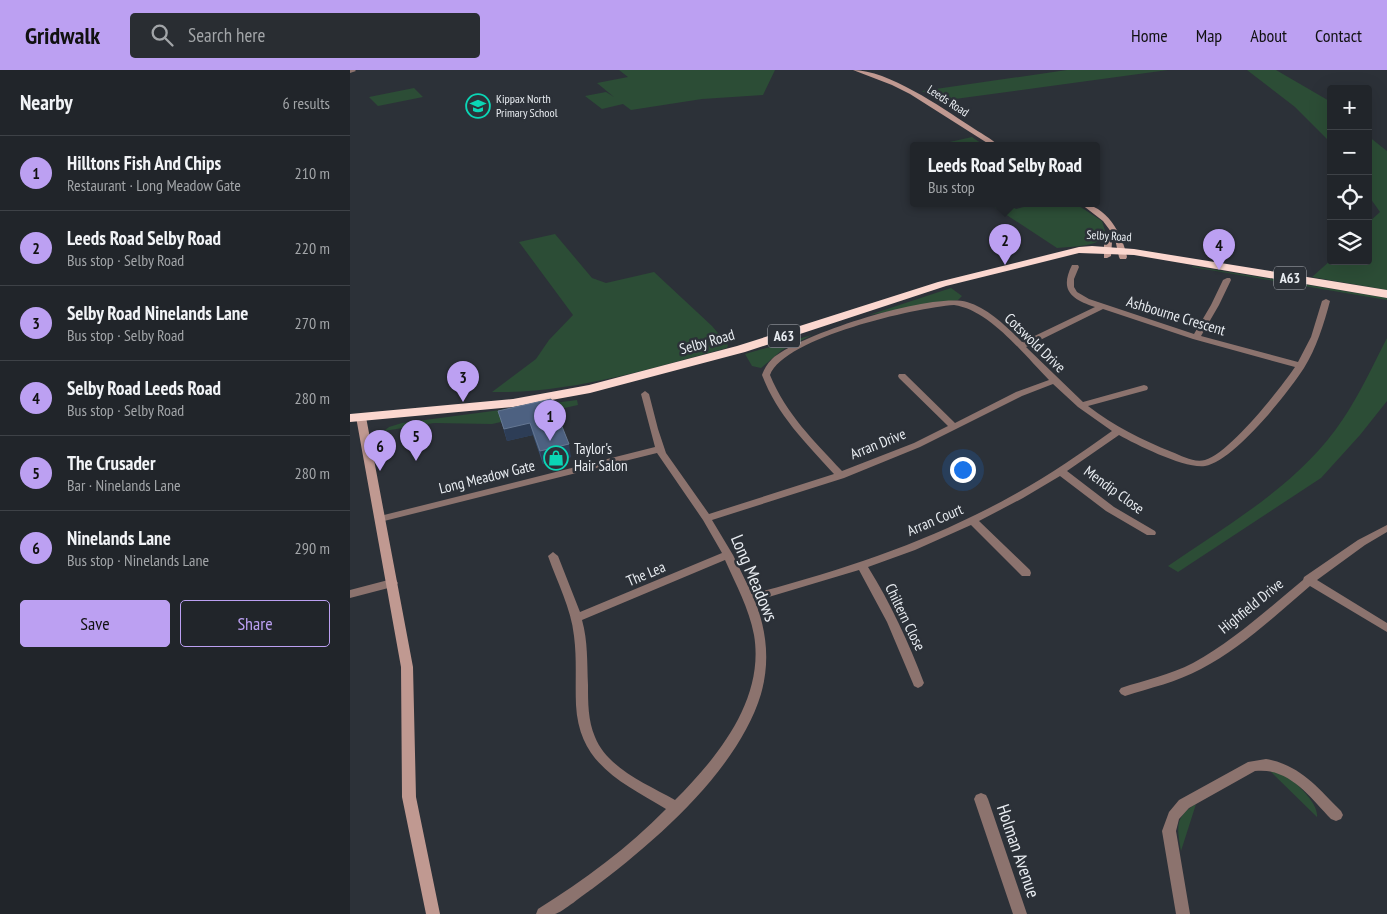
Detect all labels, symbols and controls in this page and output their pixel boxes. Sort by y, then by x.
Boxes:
search box [130,13,480,58]
text: Gridwalk [25,20,100,51]
icon: search [148,21,176,49]
text: Search here [188,23,265,47]
text: Home [1131,24,1168,47]
text: Map [1196,24,1222,47]
text: About [1250,24,1287,47]
text: Contact [1315,24,1362,47]
street label: Leeds Road [925,82,972,120]
map controls [1327,85,1372,265]
button: + [1327,85,1372,130]
text: Nearby [20,89,73,116]
place label: Kippax North Primary School [496,91,558,120]
text: 6 results [283,93,330,113]
school or university icon: Kippax North Primary School [465,93,491,119]
button: − [1327,130,1372,175]
popup [910,142,1100,207]
text: Hilltons Fish And Chips [67,151,221,175]
text: Leeds Road Selby Road [928,153,1082,177]
text: 1 [32,163,40,183]
text: 210 m [295,163,330,183]
text: Restaurant · Long Meadow Gate [67,175,241,195]
button: locate [1327,175,1372,220]
text: Bus stop [928,177,975,197]
button: layers [1327,220,1372,265]
pin: 2 [989,224,1021,265]
text: Leeds Road Selby Road [67,226,221,250]
street label: Selby Road [1086,227,1132,244]
pin: 4 [1203,229,1235,270]
text: 2 [32,238,40,258]
text: 220 m [295,238,330,258]
text: Bus stop · Selby Road [67,250,184,270]
road number: A63 [1274,267,1306,290]
street label: Ashbourne Crescent [1124,291,1228,340]
text: Selby Road Ninelands Lane [67,301,248,325]
street label: Cotswold Drive [1001,309,1070,376]
text: 3 [32,313,40,333]
text: 270 m [295,313,330,333]
text: Bus stop · Selby Road [67,325,184,345]
street label: Selby Road [677,325,737,358]
road number: A63 [768,325,800,348]
pin: 3 [447,361,479,402]
text: Selby Road Leeds Road [67,376,221,400]
text: 4 [32,388,40,408]
text: 280 m [295,388,330,408]
text: Bus stop · Selby Road [67,400,184,420]
pin: 1 [534,400,566,441]
pin: 5 [400,420,432,461]
street label: Arran Drive [847,424,908,463]
pin: 6 [364,430,396,471]
place label: Taylor's Hair Salon [574,439,628,475]
shop icon: Taylor's Hair Salon [543,445,569,471]
text: The Crusader [67,451,156,475]
street label: Long Meadow Gate [437,455,537,498]
your location [950,457,976,483]
street label: Mendip Close [1080,461,1148,518]
text: 5 [32,463,40,483]
text: 280 m [295,463,330,483]
text: Bar · Ninelands Lane [67,475,181,495]
street label: Arran Court [904,499,966,540]
text: Ninelands Lane [67,526,171,550]
street label: Long Meadows [726,531,783,625]
text: 6 [32,538,40,558]
text: 290 m [295,538,330,558]
text: Bus stop · Ninelands Lane [67,550,209,570]
street label: The Lea [623,557,668,590]
street label: Highfield Drive [1215,574,1287,637]
street label: Chiltern Close [881,580,930,653]
button: Save [20,600,170,647]
button: Share [180,600,330,647]
street label: Holman Avenue [992,801,1045,901]

